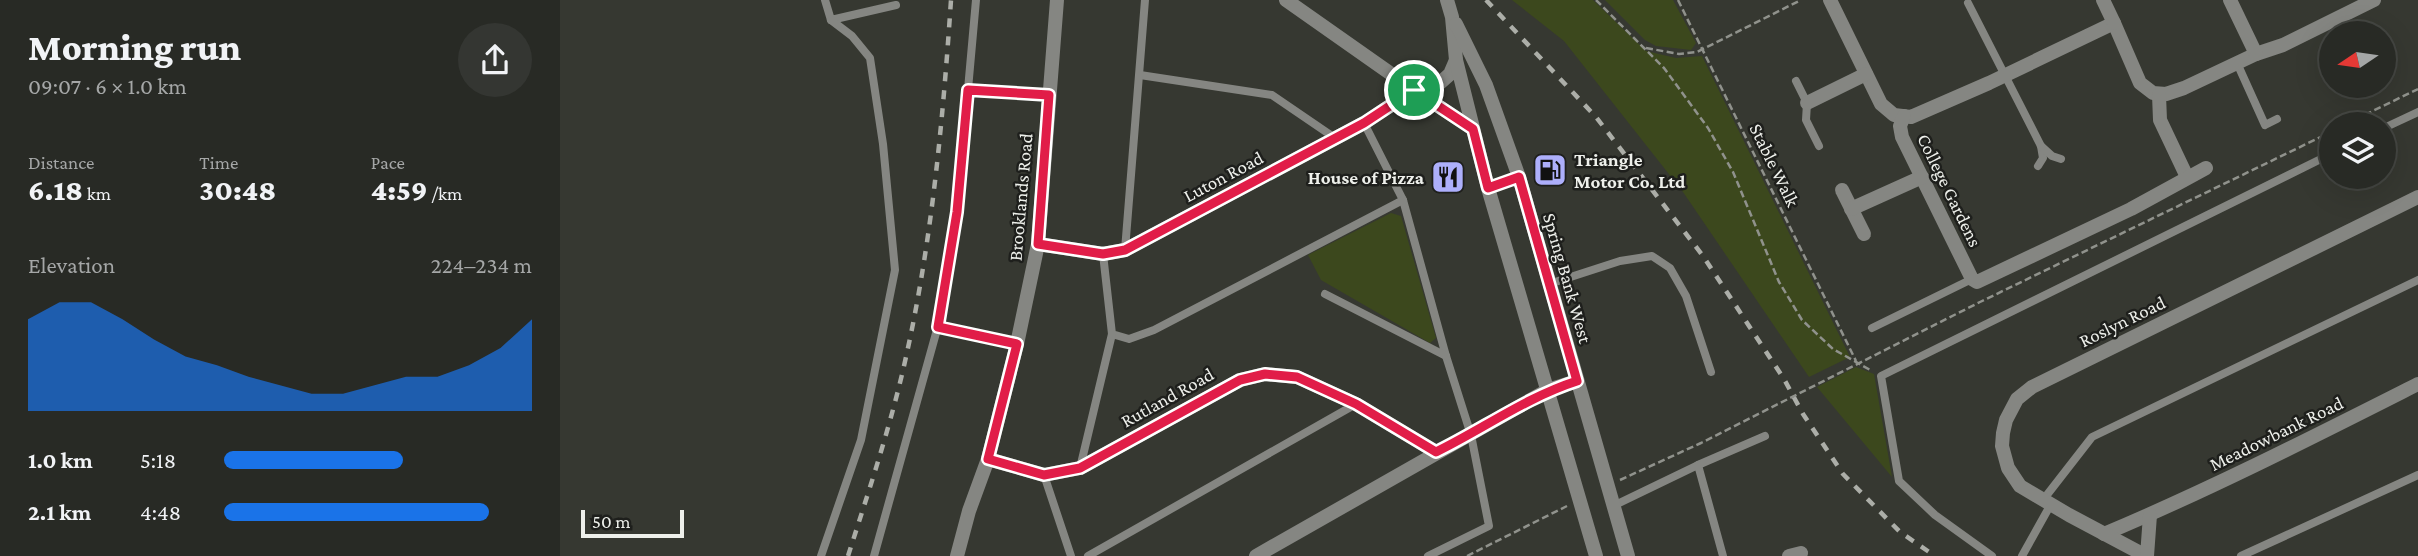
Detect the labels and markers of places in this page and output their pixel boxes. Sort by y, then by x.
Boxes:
pin [1384,60,1444,120]
place label: Triangle Motor Co. Ltd [1574,149,1686,192]
fuel station icon: Triangle Motor Co. Ltd [1531,151,1569,189]
restaurant icon: House of Pizza [1429,158,1467,196]
place label: House of Pizza [1308,167,1425,188]

